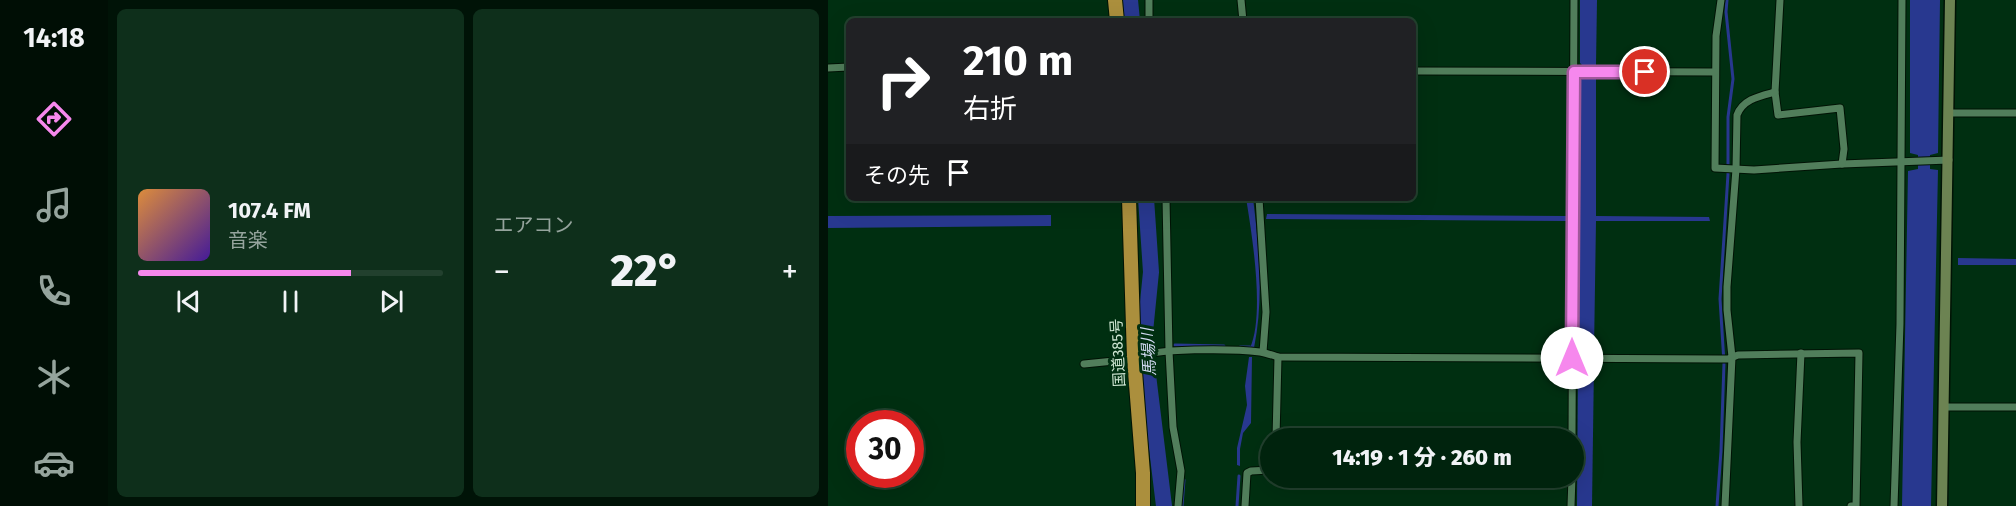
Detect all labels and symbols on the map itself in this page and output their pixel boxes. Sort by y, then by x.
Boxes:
pin [1619,46,1670,97]
street label: 国道385号 [1107,318,1129,388]
water label: 馬場川 [1138,326,1159,376]
position arrow [1540,326,1604,390]
speed limit sign: 30 [846,410,924,488]

